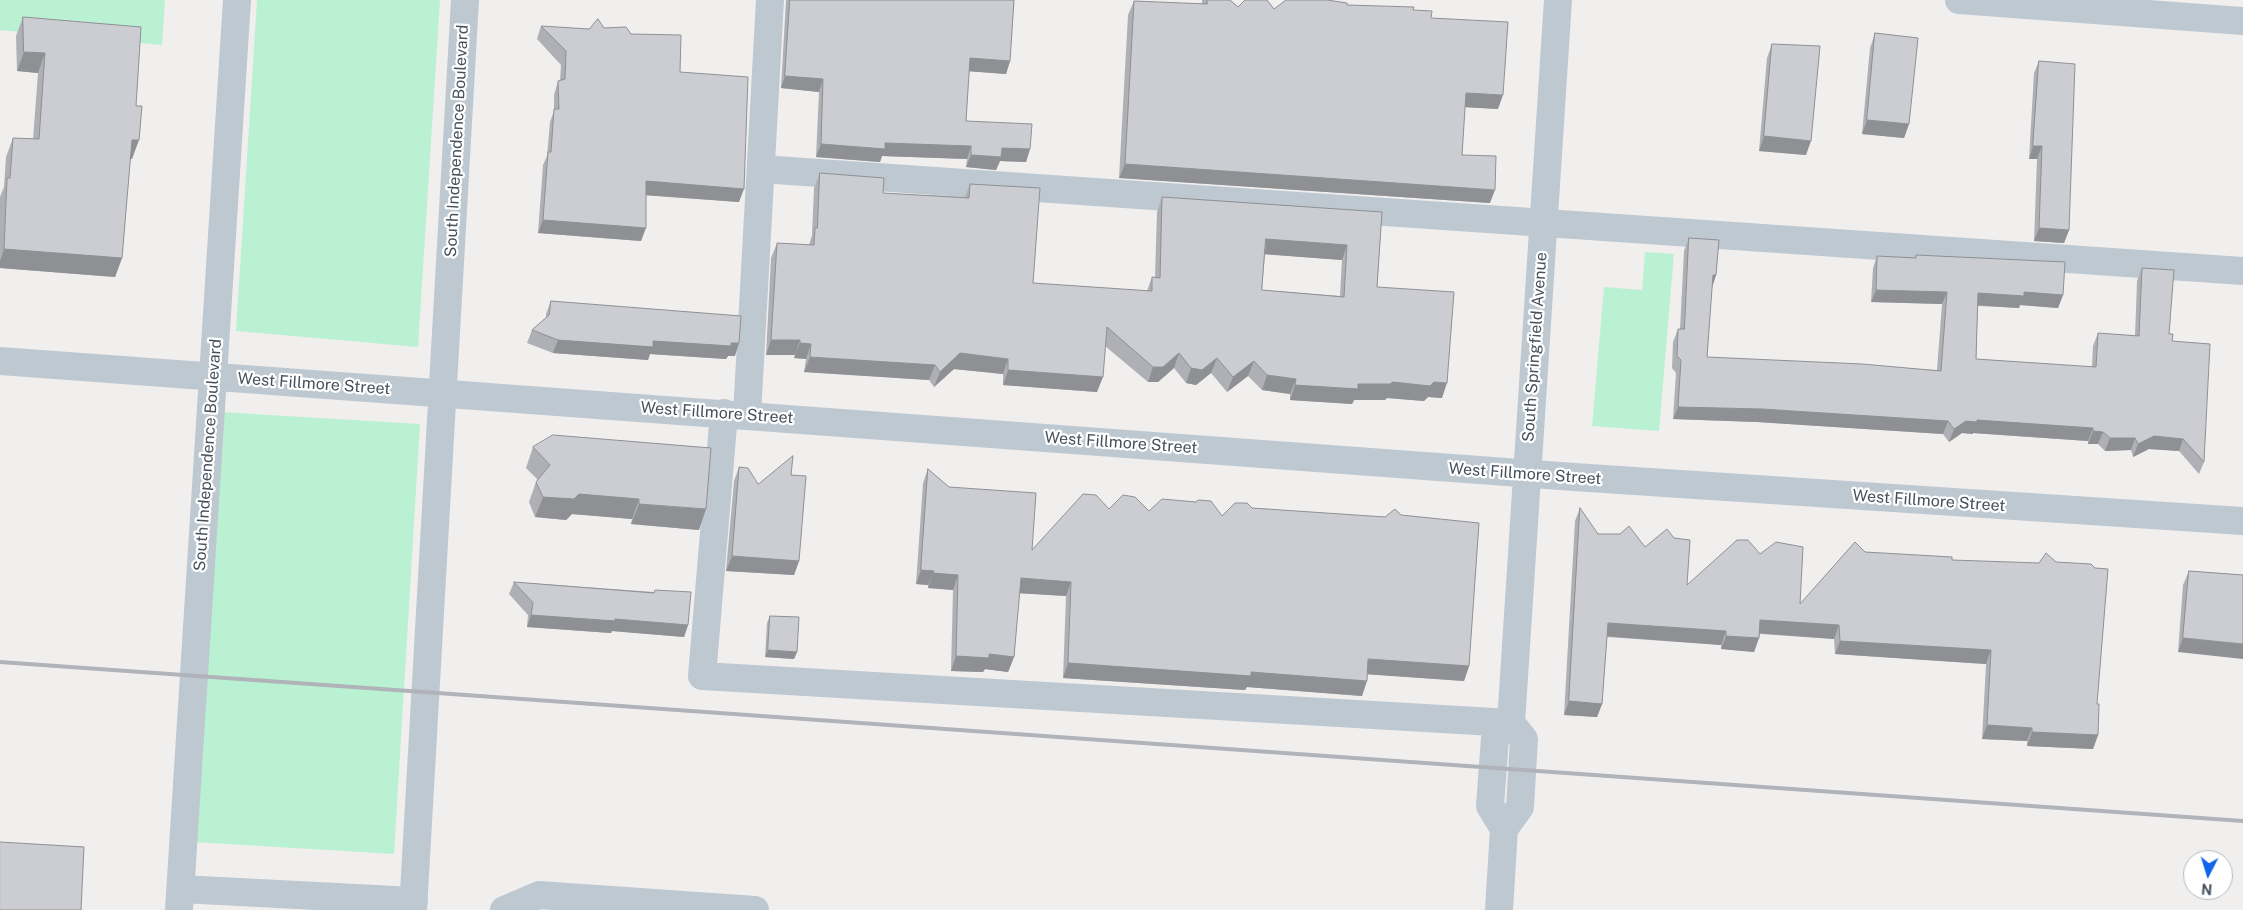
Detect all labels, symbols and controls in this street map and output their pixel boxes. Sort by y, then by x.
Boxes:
street label: South Independence Boulevard [441,24,473,258]
street label: South Springfield Avenue [1519,251,1551,443]
street label: South Independence Boulevard [190,338,226,572]
street label: West Fillmore Street [237,369,391,399]
street label: West Fillmore Street [640,398,794,428]
street label: West Fillmore Street [1044,428,1198,458]
street label: West Fillmore Street [1448,459,1602,489]
street label: West Fillmore Street [1852,486,2006,516]
north arrow [2183,850,2233,900]
text: N [2201,881,2213,897]

